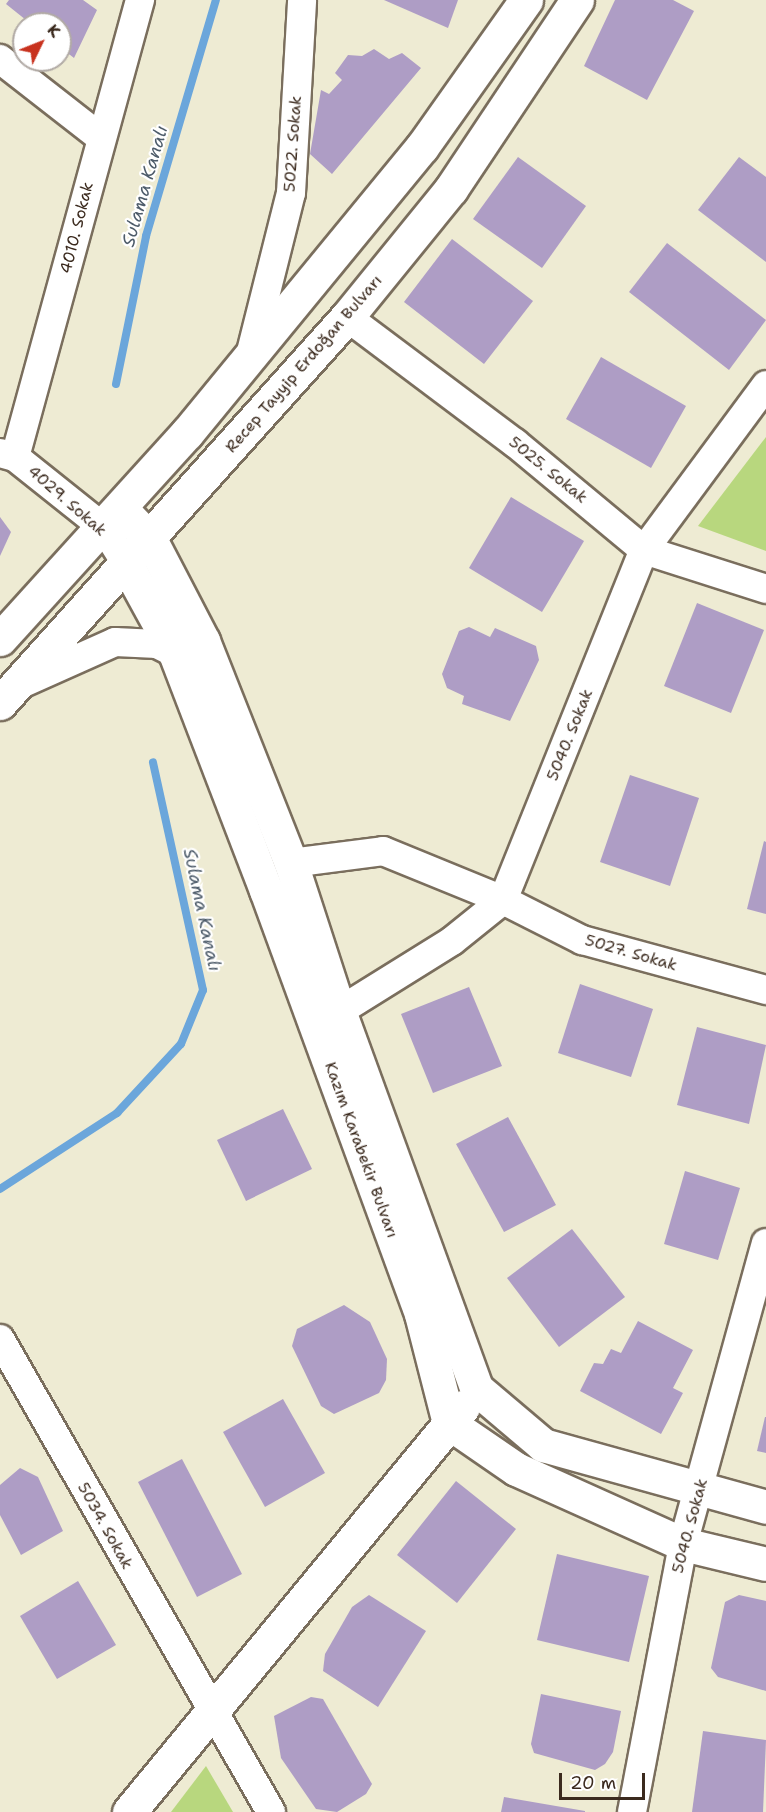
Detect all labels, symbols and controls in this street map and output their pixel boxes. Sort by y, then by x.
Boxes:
north arrow [12,12,72,72]
text: K [43,20,65,42]
street label: 5022. Sokak [280,95,306,193]
water label: Sulama Kanalı [117,123,173,249]
street label: 4010. Sokak [56,180,98,276]
street label: Recep Tayyip Erdoğan Bulvarı [222,271,386,457]
street label: 5025. Sokak [505,433,591,507]
street label: 4029. Sokak [24,462,110,540]
street label: 5040. Sokak [543,686,597,784]
water label: Sulama Kanalı [178,847,226,973]
street label: 5027. Sokak [583,931,679,975]
street label: Kazım Karabekir Bulvarı [320,1059,402,1241]
street label: 5040. Sokak [668,1477,712,1575]
street label: 5034. Sokak [73,1479,137,1573]
scale bar [562,1761,648,1799]
text: 20 m [570,1771,616,1795]

